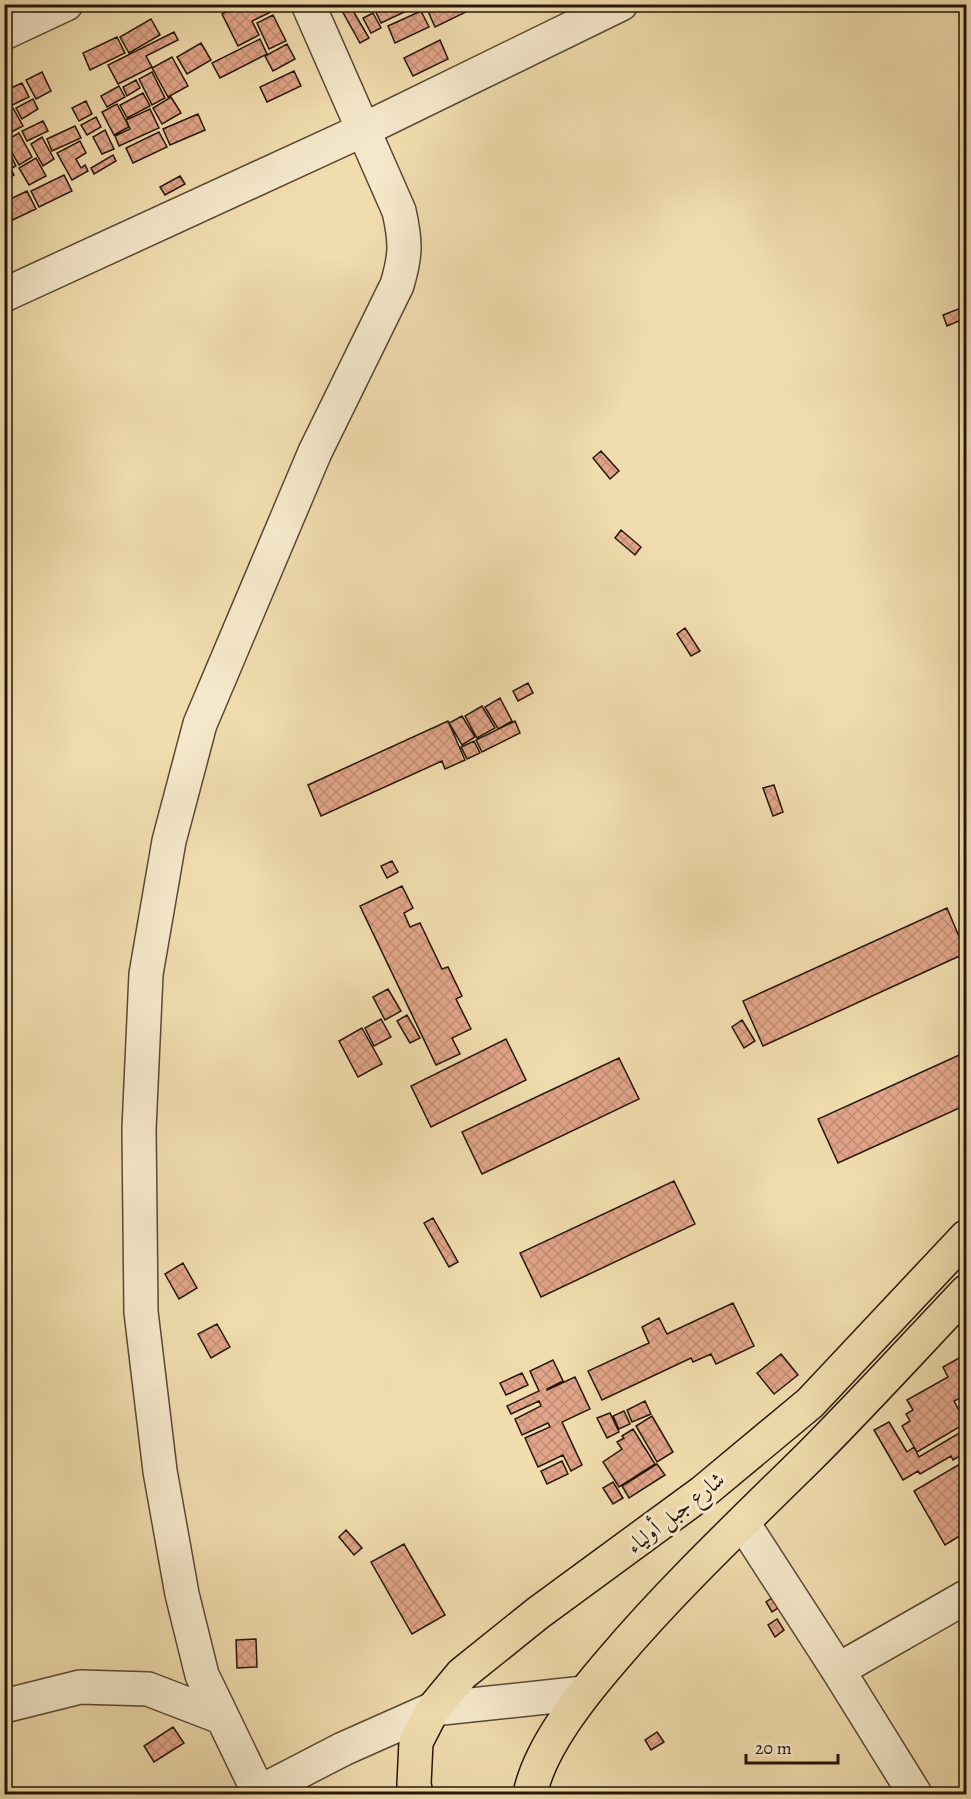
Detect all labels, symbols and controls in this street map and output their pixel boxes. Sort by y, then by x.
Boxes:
street label: شارع جبل أولياء [619,1464,733,1563]
scale bar [746,1727,838,1765]
text: 20 m [755,1736,792,1760]

